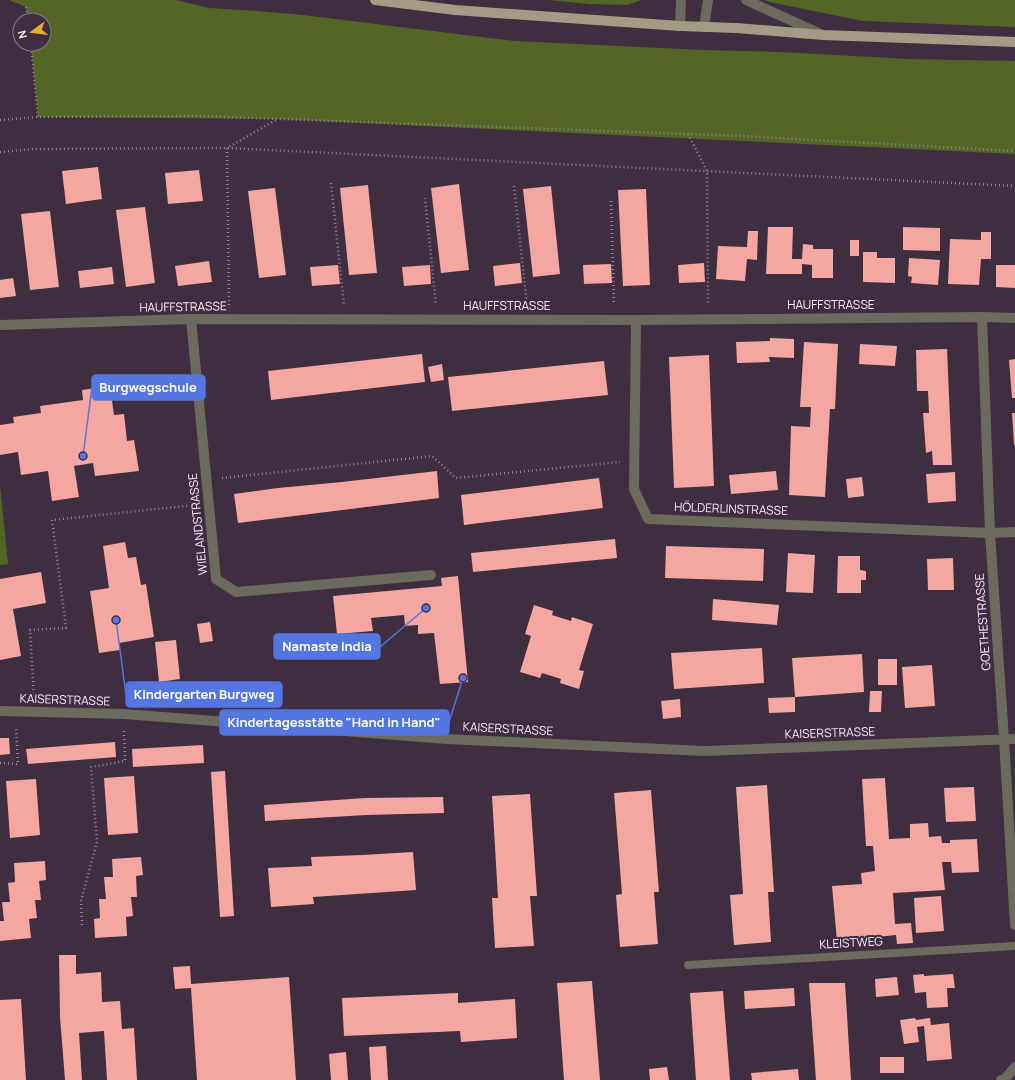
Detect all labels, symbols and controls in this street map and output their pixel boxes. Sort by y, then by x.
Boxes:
north arrow [12,12,52,52]
text: N [14,29,30,40]
street label: HAUFFSTRASSE [787,296,875,313]
street label: HAUFFSTRASSE [139,297,227,316]
street label: HAUFFSTRASSE [463,297,551,314]
callout: Burgwegschule [92,375,205,400]
text: Burgwegschule [99,378,197,396]
street label: WIELANDSTRASSE [184,472,211,576]
street label: HÖLDERLINSTRASSE [674,498,788,519]
street label: GOETHESTRASSE [971,573,994,671]
callout: Namaste India [274,634,380,659]
text: Namaste India [282,637,372,655]
callout: Kindergarten Burgweg [126,682,282,707]
text: Kindergarten Burgweg [134,685,274,703]
street label: KAISERSTRASSE [19,689,111,710]
callout: Kindertagesstätte "Hand in Hand" [220,710,449,735]
text: Kindertagesstätte "Hand in Hand" [227,713,441,731]
street label: KAISERSTRASSE [462,718,554,739]
street label: KAISERSTRASSE [784,722,876,743]
street label: KLEISTWEG [819,932,884,953]

